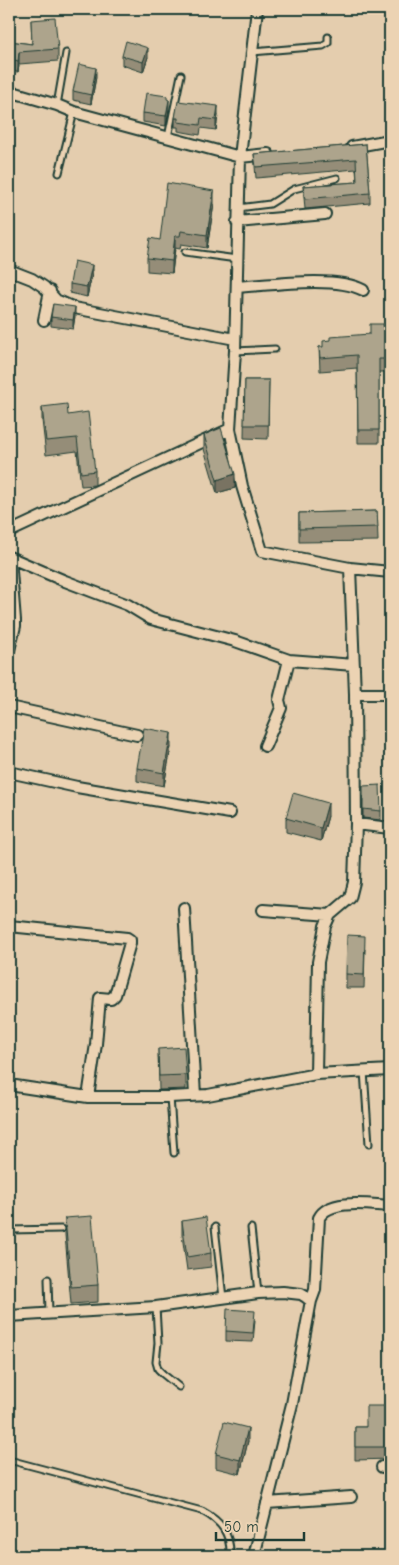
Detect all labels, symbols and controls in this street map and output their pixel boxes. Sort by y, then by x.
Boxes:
scale bar [216,1510,304,1542]
text: 50 m [224,1518,259,1536]

